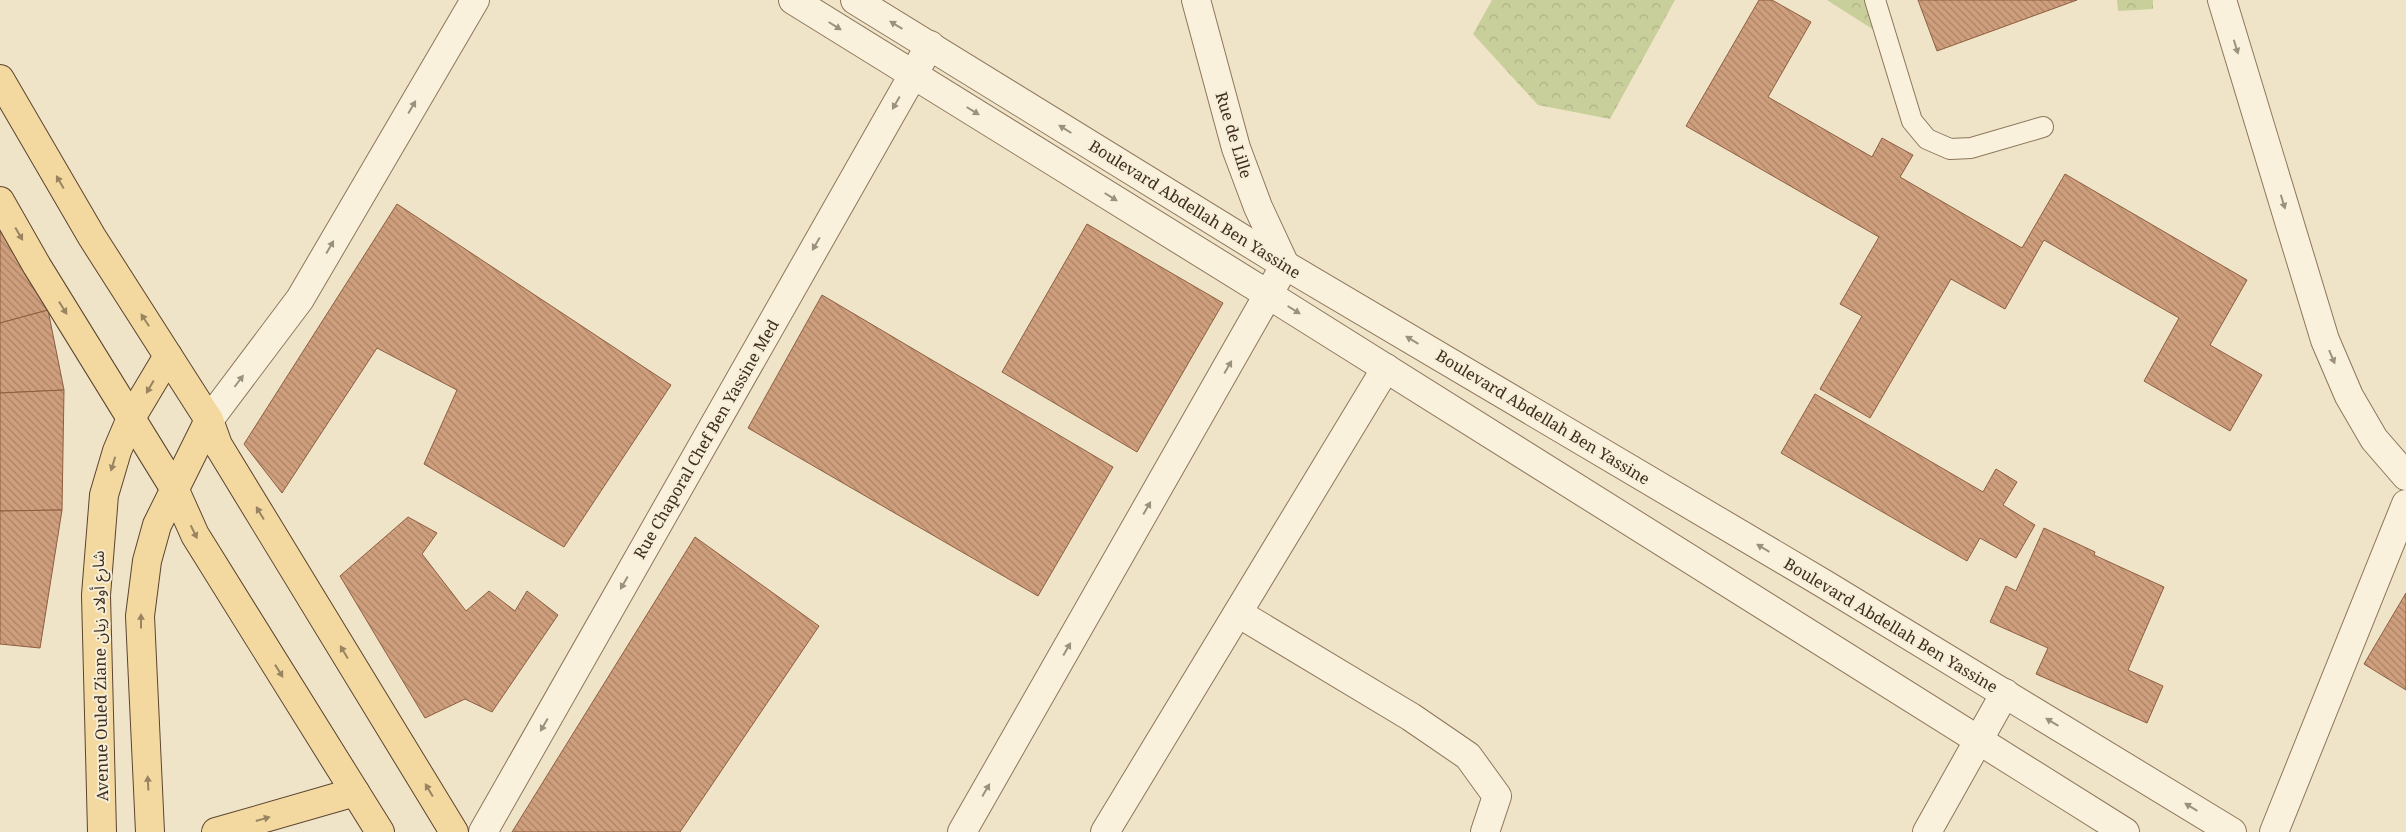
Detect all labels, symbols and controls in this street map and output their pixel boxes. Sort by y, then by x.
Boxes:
one-way arrow [828,21,841,30]
one-way arrow [890,21,903,30]
one-way arrow [2233,39,2241,54]
street label: Rue de Lille [1210,89,1258,181]
one-way arrow [892,96,901,109]
one-way arrow [408,101,417,114]
one-way arrow [966,107,979,116]
one-way arrow [1058,124,1071,133]
street label: Boulevard Abdellah Ben Yassine [1085,135,1305,283]
one-way arrow [55,175,64,188]
one-way arrow [1104,192,1117,202]
one-way arrow [2280,195,2288,210]
one-way arrow [14,227,23,240]
one-way arrow [812,238,821,251]
one-way arrow [326,241,335,254]
one-way arrow [58,301,67,314]
one-way arrow [1287,306,1300,315]
one-way arrow [141,313,150,327]
street label: Rue Chaporal Chef Ben Yassine Med [628,315,784,563]
one-way arrow [1406,336,1419,345]
street label: Boulevard Abdellah Ben Yassine [1432,344,1654,490]
one-way arrow [2329,350,2337,364]
one-way arrow [1224,360,1233,373]
one-way arrow [234,374,244,388]
one-way arrow [145,380,154,393]
one-way arrow [109,456,117,471]
one-way arrow [1143,501,1152,514]
one-way arrow [255,506,264,519]
one-way arrow [190,525,198,540]
one-way arrow [1756,543,1769,552]
street label: Avenue Ouled Ziane شارع أولاد زيان [87,550,115,802]
street label: Boulevard Abdellah Ben Yassine [1780,552,2002,698]
one-way arrow [620,576,628,591]
one-way arrow [137,613,145,629]
one-way arrow [1062,642,1071,655]
one-way arrow [340,645,349,658]
one-way arrow [274,664,284,677]
one-way arrow [540,717,548,732]
one-way arrow [2045,717,2058,726]
one-way arrow [144,775,152,791]
one-way arrow [982,782,990,797]
one-way arrow [424,784,433,797]
one-way arrow [2184,802,2197,811]
one-way arrow [255,814,270,822]

